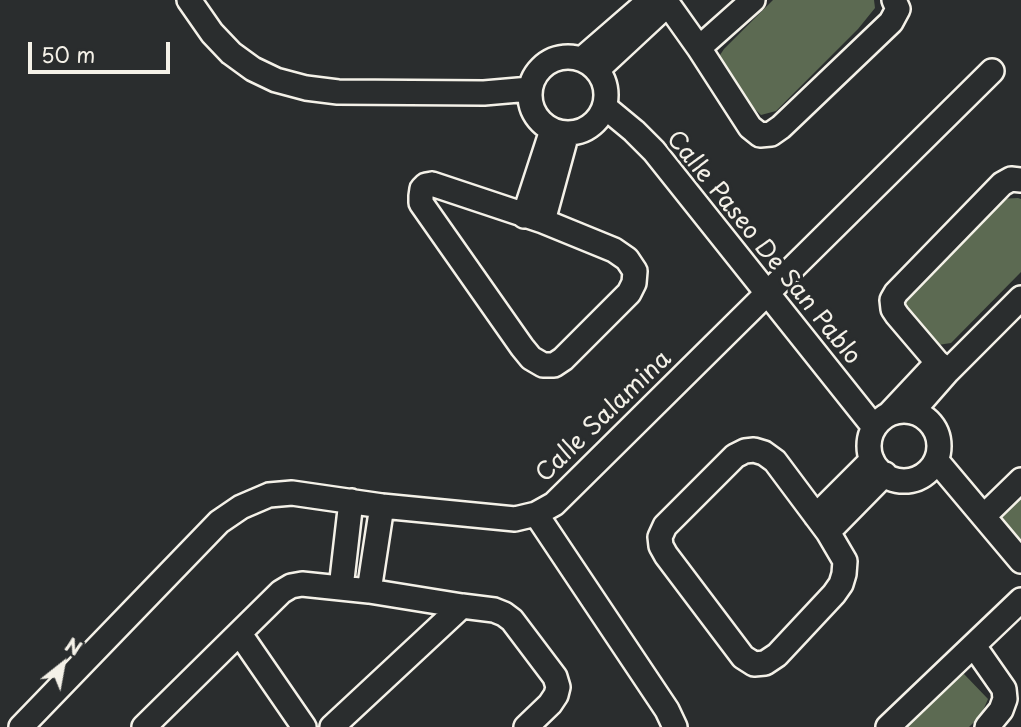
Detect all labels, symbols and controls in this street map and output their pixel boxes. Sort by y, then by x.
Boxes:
scale bar [32,28,173,72]
text: 50 m [41,38,95,70]
street label: Calle Paseo De San Pablo [660,125,866,371]
street label: Calle Salamina [530,345,678,489]
north arrow [28,629,98,699]
text: N [60,630,87,662]

